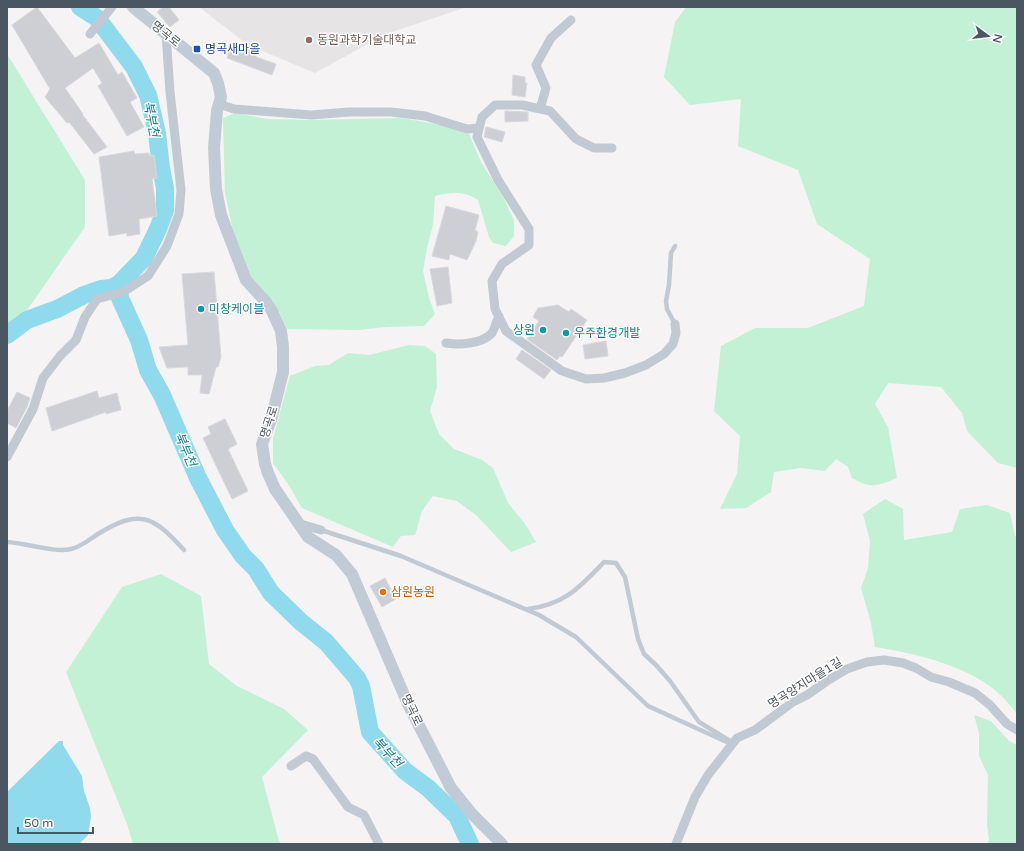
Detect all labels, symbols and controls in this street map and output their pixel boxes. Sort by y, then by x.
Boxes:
north arrow [968,16,1008,56]
street label: 명곡로 [149,18,183,50]
place label: 동원과학기술대학교 [317,33,416,47]
text: N [990,33,1005,44]
marker: 동원과학기술대학교 [304,35,314,45]
place label: 명곡새마을 [205,42,260,56]
marker: 명곡새마을 [192,44,202,54]
water label: 북부천 [140,100,162,139]
place label: 미창케이블 [209,302,264,316]
marker: 미창케이블 [196,304,206,314]
place label: 상원 [513,323,535,337]
marker: 상원 [538,325,548,335]
place label: 우주환경개발 [574,326,640,340]
marker: 우주환경개발 [561,328,571,338]
street label: 명곡로 [257,404,281,440]
water label: 북부천 [171,430,200,470]
place label: 삼원농원 [391,585,435,599]
marker: 삼원농원 [378,587,388,597]
street label: 명곡양지마을1길 [765,655,845,711]
street label: 명곡로 [398,692,426,728]
water label: 북부천 [369,734,406,772]
scale bar [18,809,93,835]
text: 50 m [24,816,53,830]

